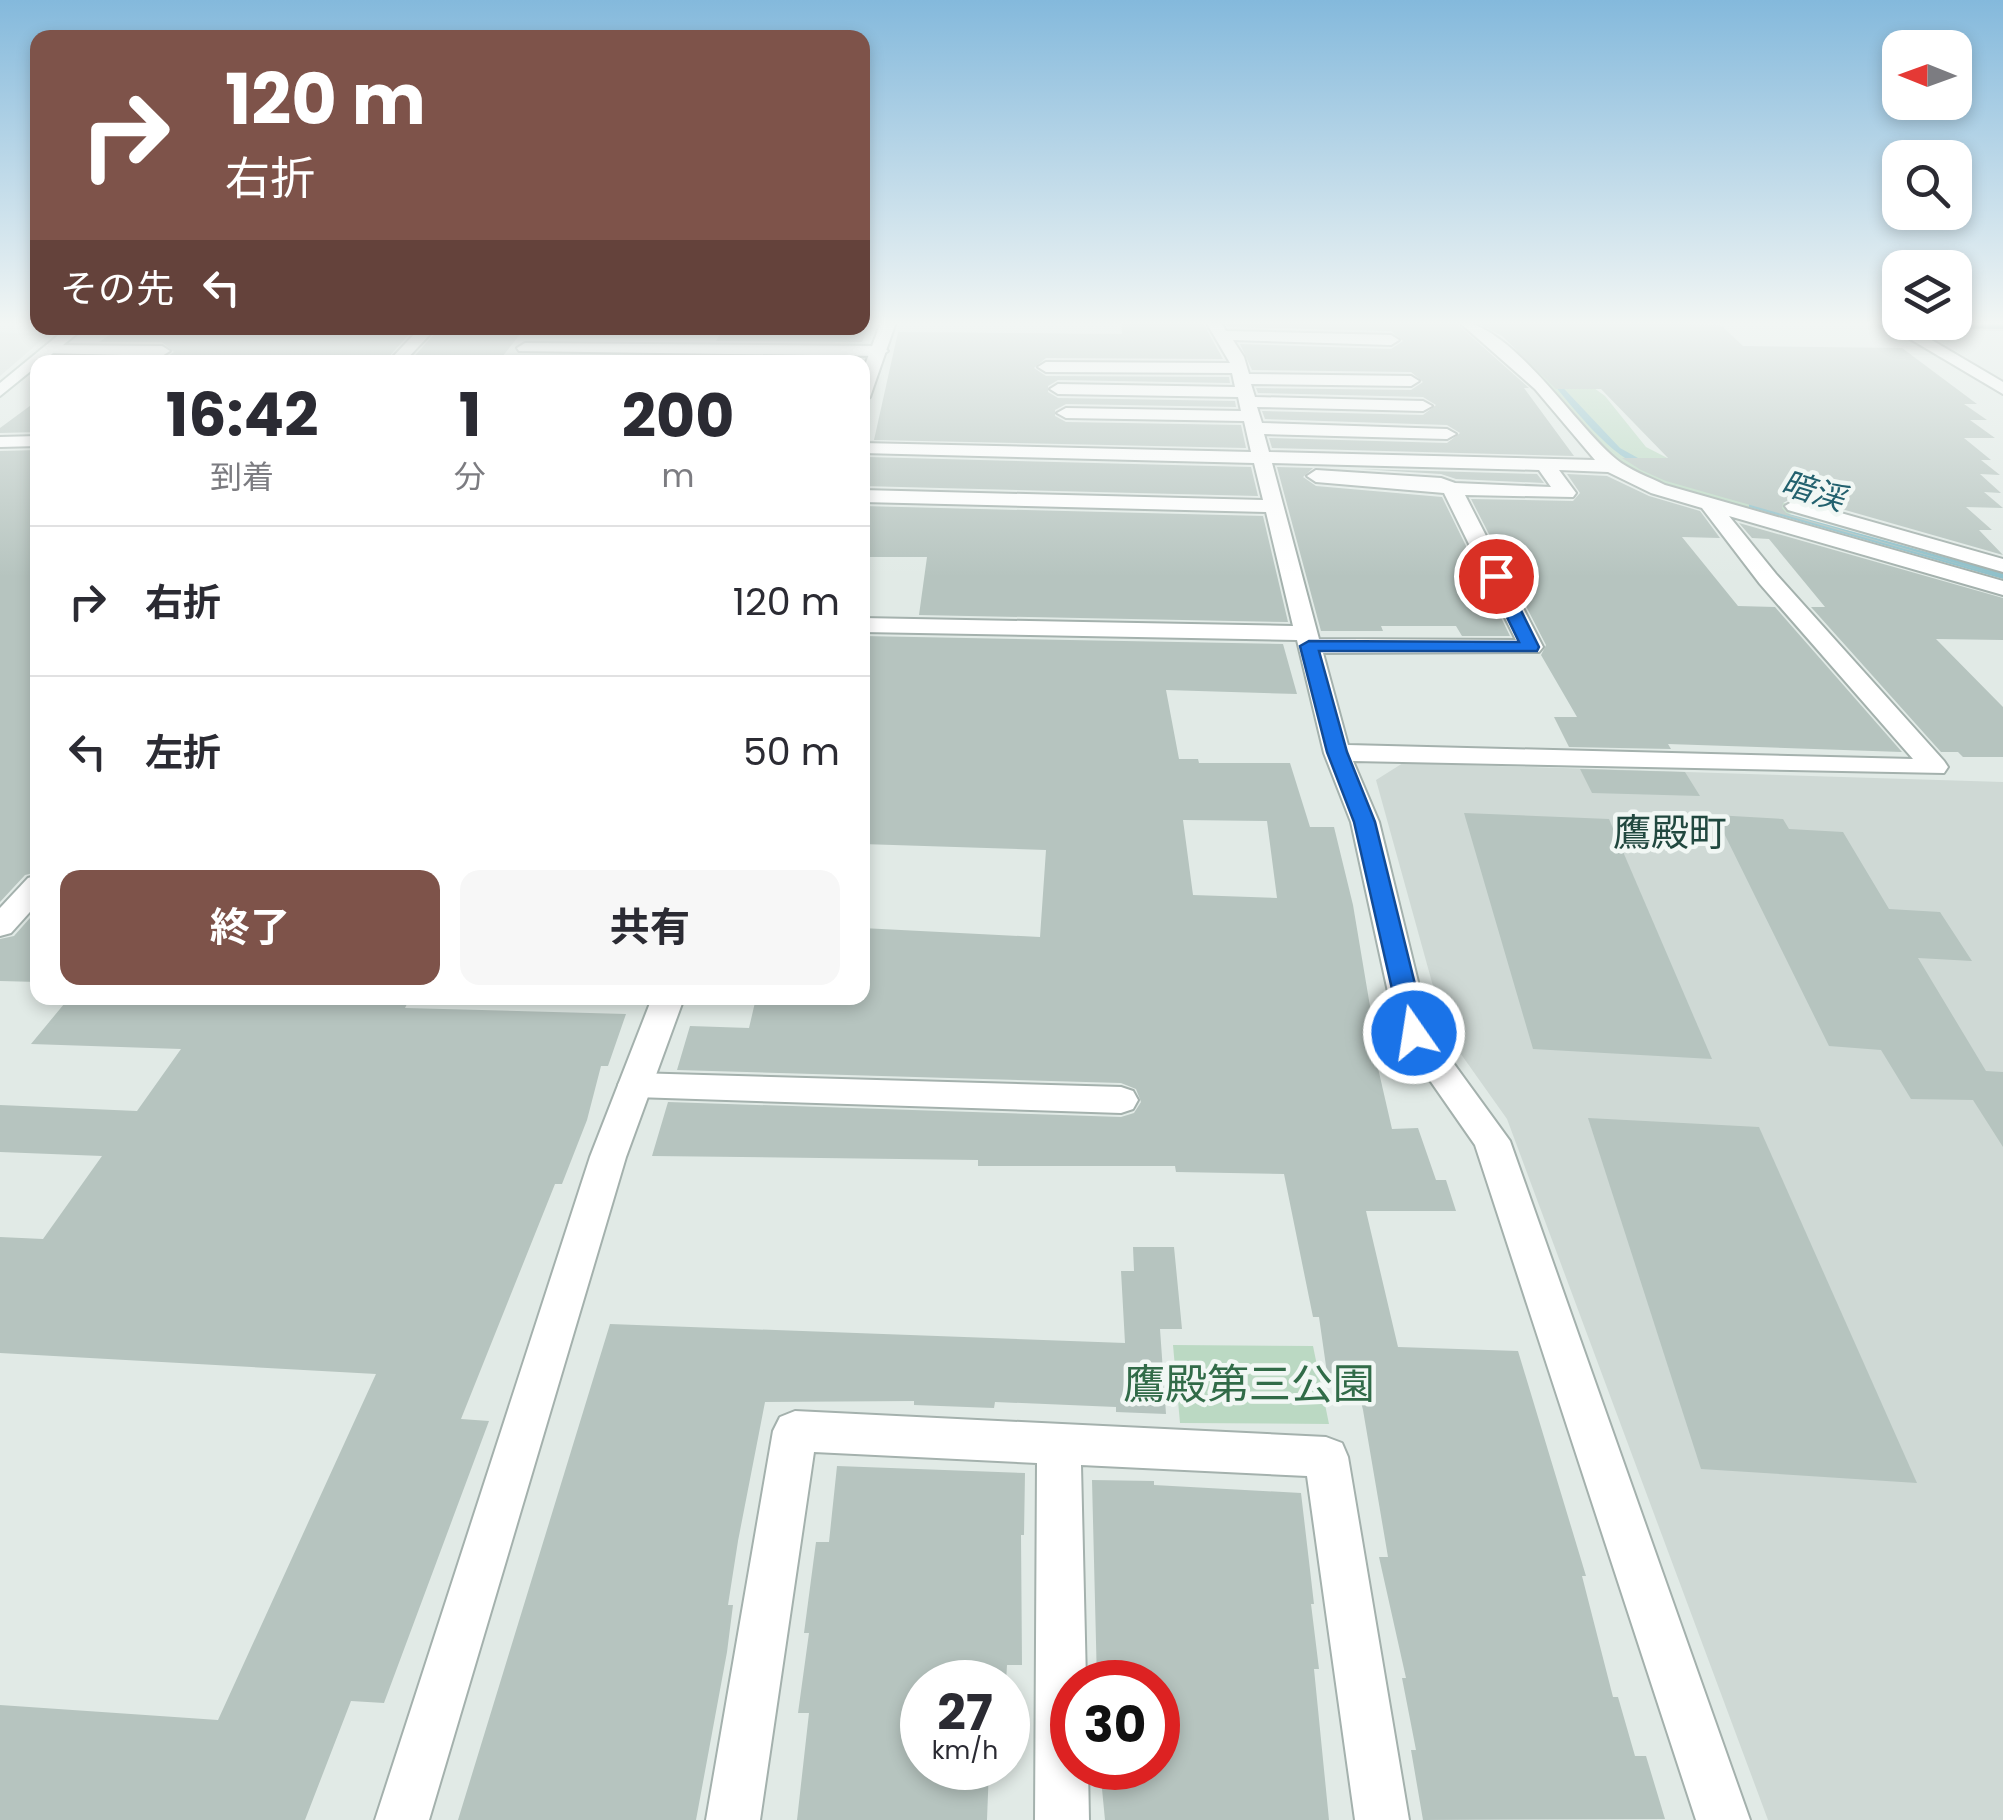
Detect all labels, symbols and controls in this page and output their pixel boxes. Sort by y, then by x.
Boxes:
north arrow [1882,30,1972,120]
map controls [1882,30,1972,340]
text: 120 m [225,50,426,149]
icon: right [60,70,190,200]
button: search [1882,140,1972,230]
text: 右折 [225,147,315,210]
button: layers [1882,250,1972,340]
icon: left [194,260,249,315]
text: その先 [60,262,174,315]
text: 16:42 [166,373,318,457]
text: 1 [459,373,481,457]
text: 200 [622,374,734,458]
text: m [662,453,695,498]
text: 到着 [210,454,274,499]
text: 分 [454,454,486,499]
water label: 暗渓 [1776,460,1854,523]
pin [1454,534,1539,619]
icon: arrive [1469,549,1524,604]
icon: right [60,574,115,629]
text: 120 m [733,575,840,628]
text: 右折 [145,576,221,629]
icon: left [60,724,115,779]
text: 50 m [743,725,840,778]
text: 左折 [145,726,221,779]
district label: 鷹殿町 [1613,806,1727,859]
button: 終了 [60,870,440,985]
button: 共有 [460,870,840,985]
position arrow [1362,981,1466,1085]
park label: 鷹殿第三公園 [1123,1355,1375,1414]
speed limit sign: 30 [1050,1660,1180,1790]
text: 27 [937,1677,993,1748]
text: km/h [932,1733,998,1768]

